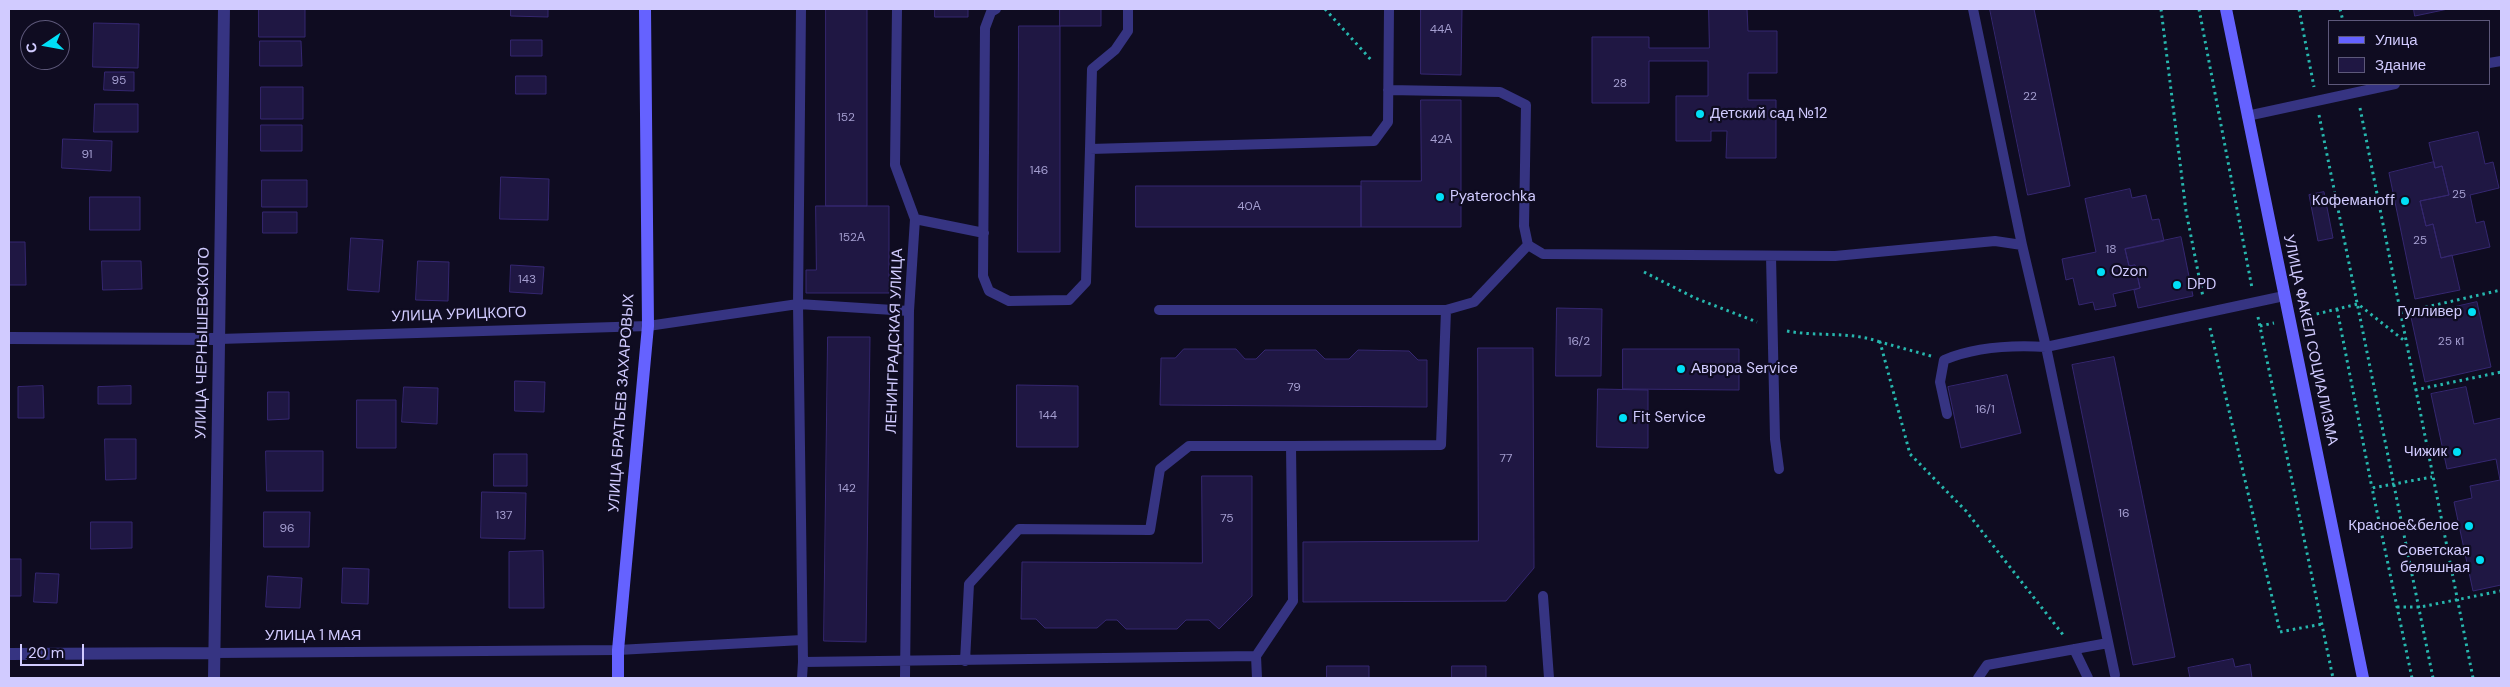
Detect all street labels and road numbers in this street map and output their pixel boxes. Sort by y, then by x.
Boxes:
street label: УЛИЦА ФАКЕЛ СОЦИАЛИЗМА [2279,233,2341,447]
street label: УЛИЦА ЧЕРНЫШЕВСКОГО [192,247,214,439]
street label: ЛЕНИНГРАДСКАЯ УЛИЦА [883,248,907,434]
street label: УЛИЦА БРАТЬЕВ ЗАХАРОВЫХ [605,293,639,513]
street label: УЛИЦА УРИЦКОГО [391,304,527,326]
street label: УЛИЦА 1 МАЯ [265,627,361,645]

